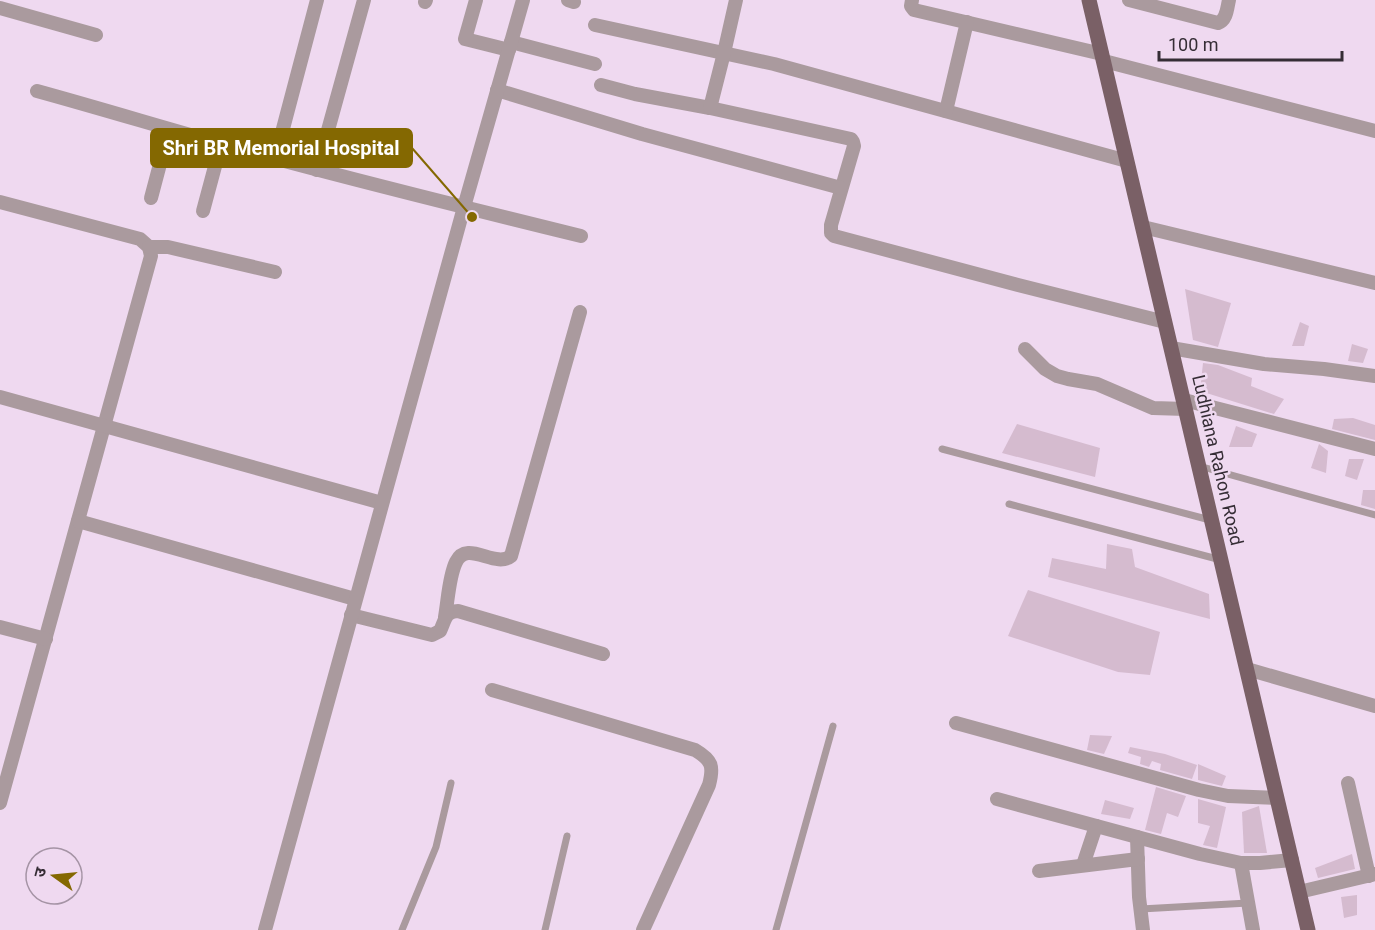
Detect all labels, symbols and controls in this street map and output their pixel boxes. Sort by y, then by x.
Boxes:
scale bar [1159,24,1342,62]
text: 100 m [1168,34,1219,55]
callout: Shri BR Memorial Hospital [151,129,412,167]
text: Shri BR Memorial Hospital [162,136,400,160]
street label: Ludhiana Rahon Road [1188,373,1248,547]
north arrow [24,846,84,906]
text: उ [30,865,51,879]

